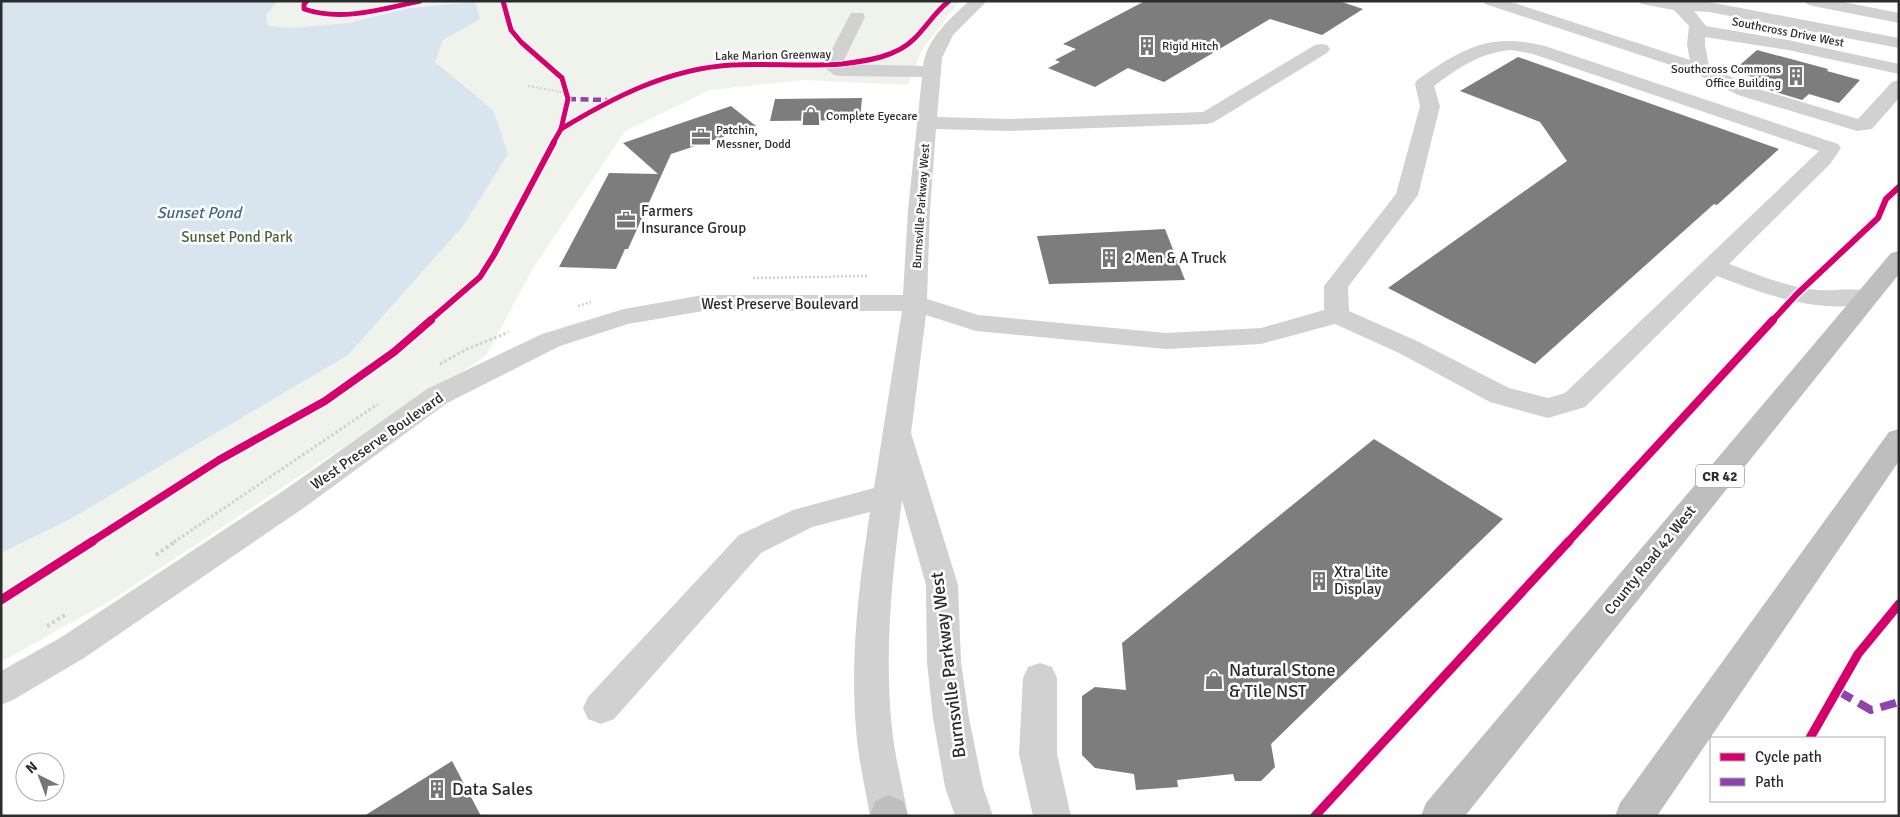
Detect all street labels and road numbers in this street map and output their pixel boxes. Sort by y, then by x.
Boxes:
street label: Southcross Drive West [1730,14,1845,51]
street label: Lake Marion Greenway [715,47,832,64]
street label: Burnsville Parkway West [910,143,933,269]
street label: West Preserve Boulevard [701,295,859,313]
street label: West Preserve Boulevard [307,388,447,494]
road number: CR 42 [1696,464,1744,488]
street label: County Road 42 West [1600,502,1700,618]
street label: Burnsville Parkway West [926,571,970,759]

